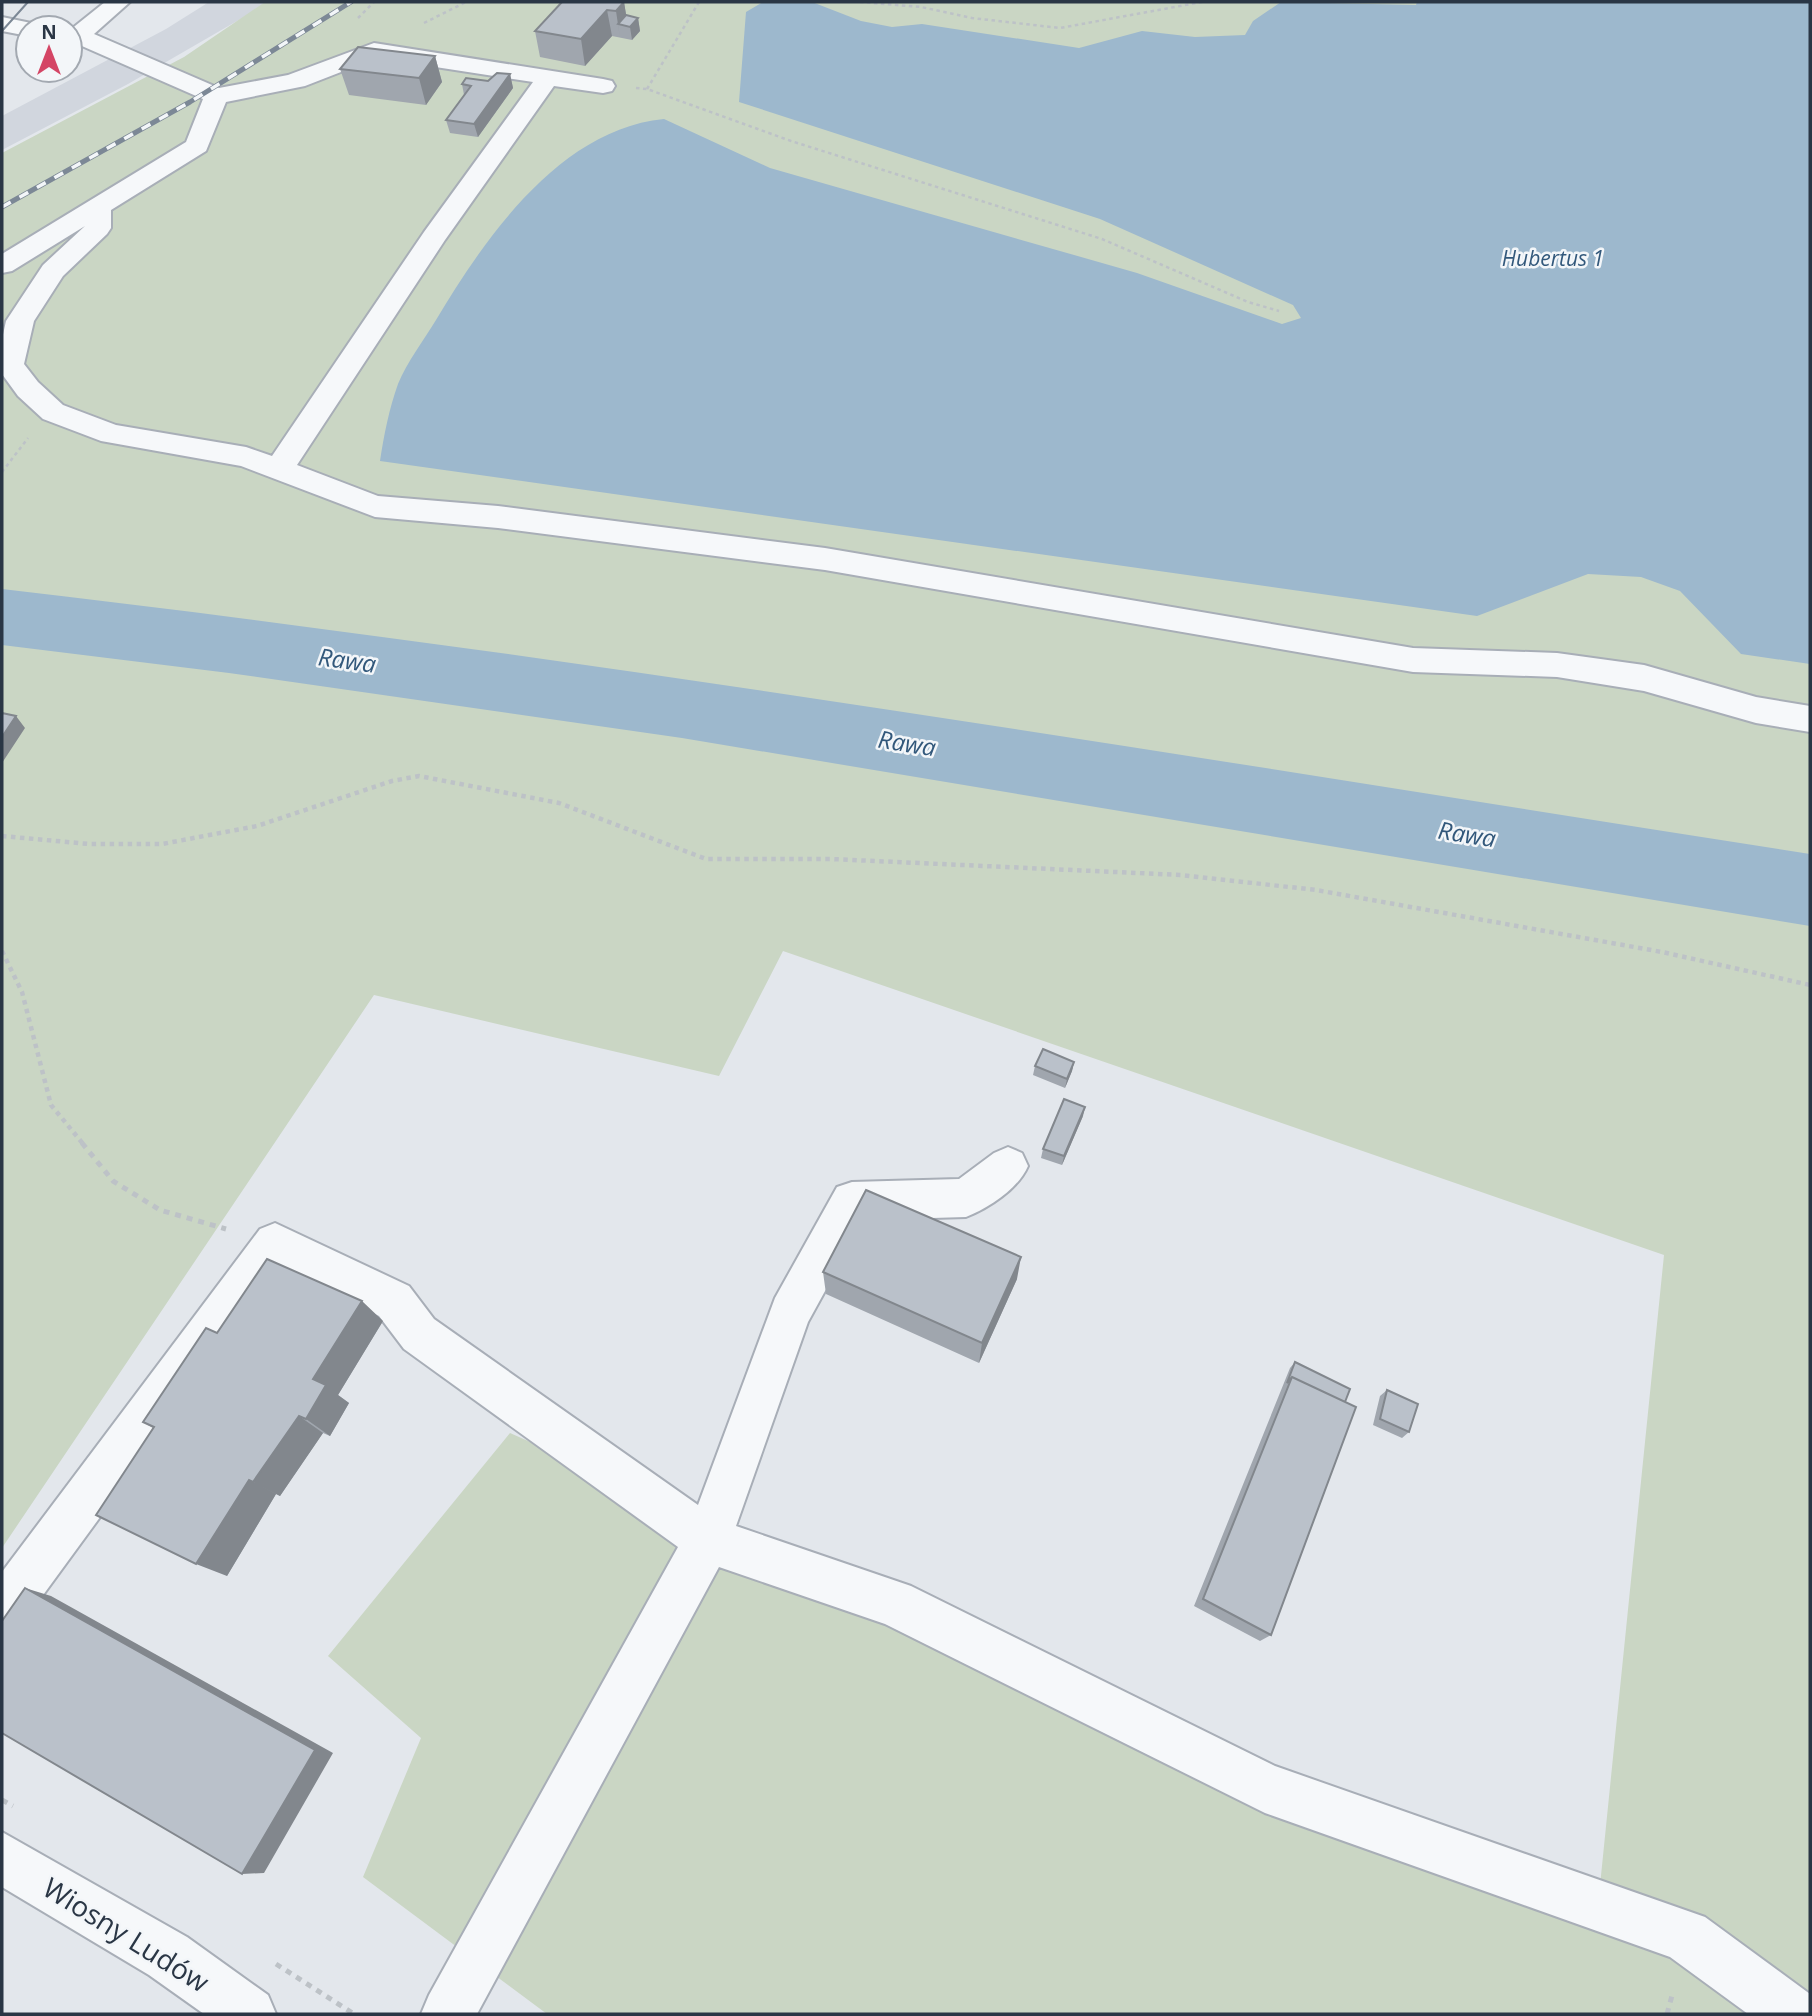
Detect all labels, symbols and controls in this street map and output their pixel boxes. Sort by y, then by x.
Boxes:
north arrow [14,14,84,84]
text: N [41,19,57,45]
water label: Hubertus 1 [1502,244,1604,272]
water label: Rawa [316,639,379,680]
water label: Rawa [876,722,939,763]
water label: Rawa [1436,813,1499,854]
street label: Wiosny Ludów [36,1868,217,2001]

